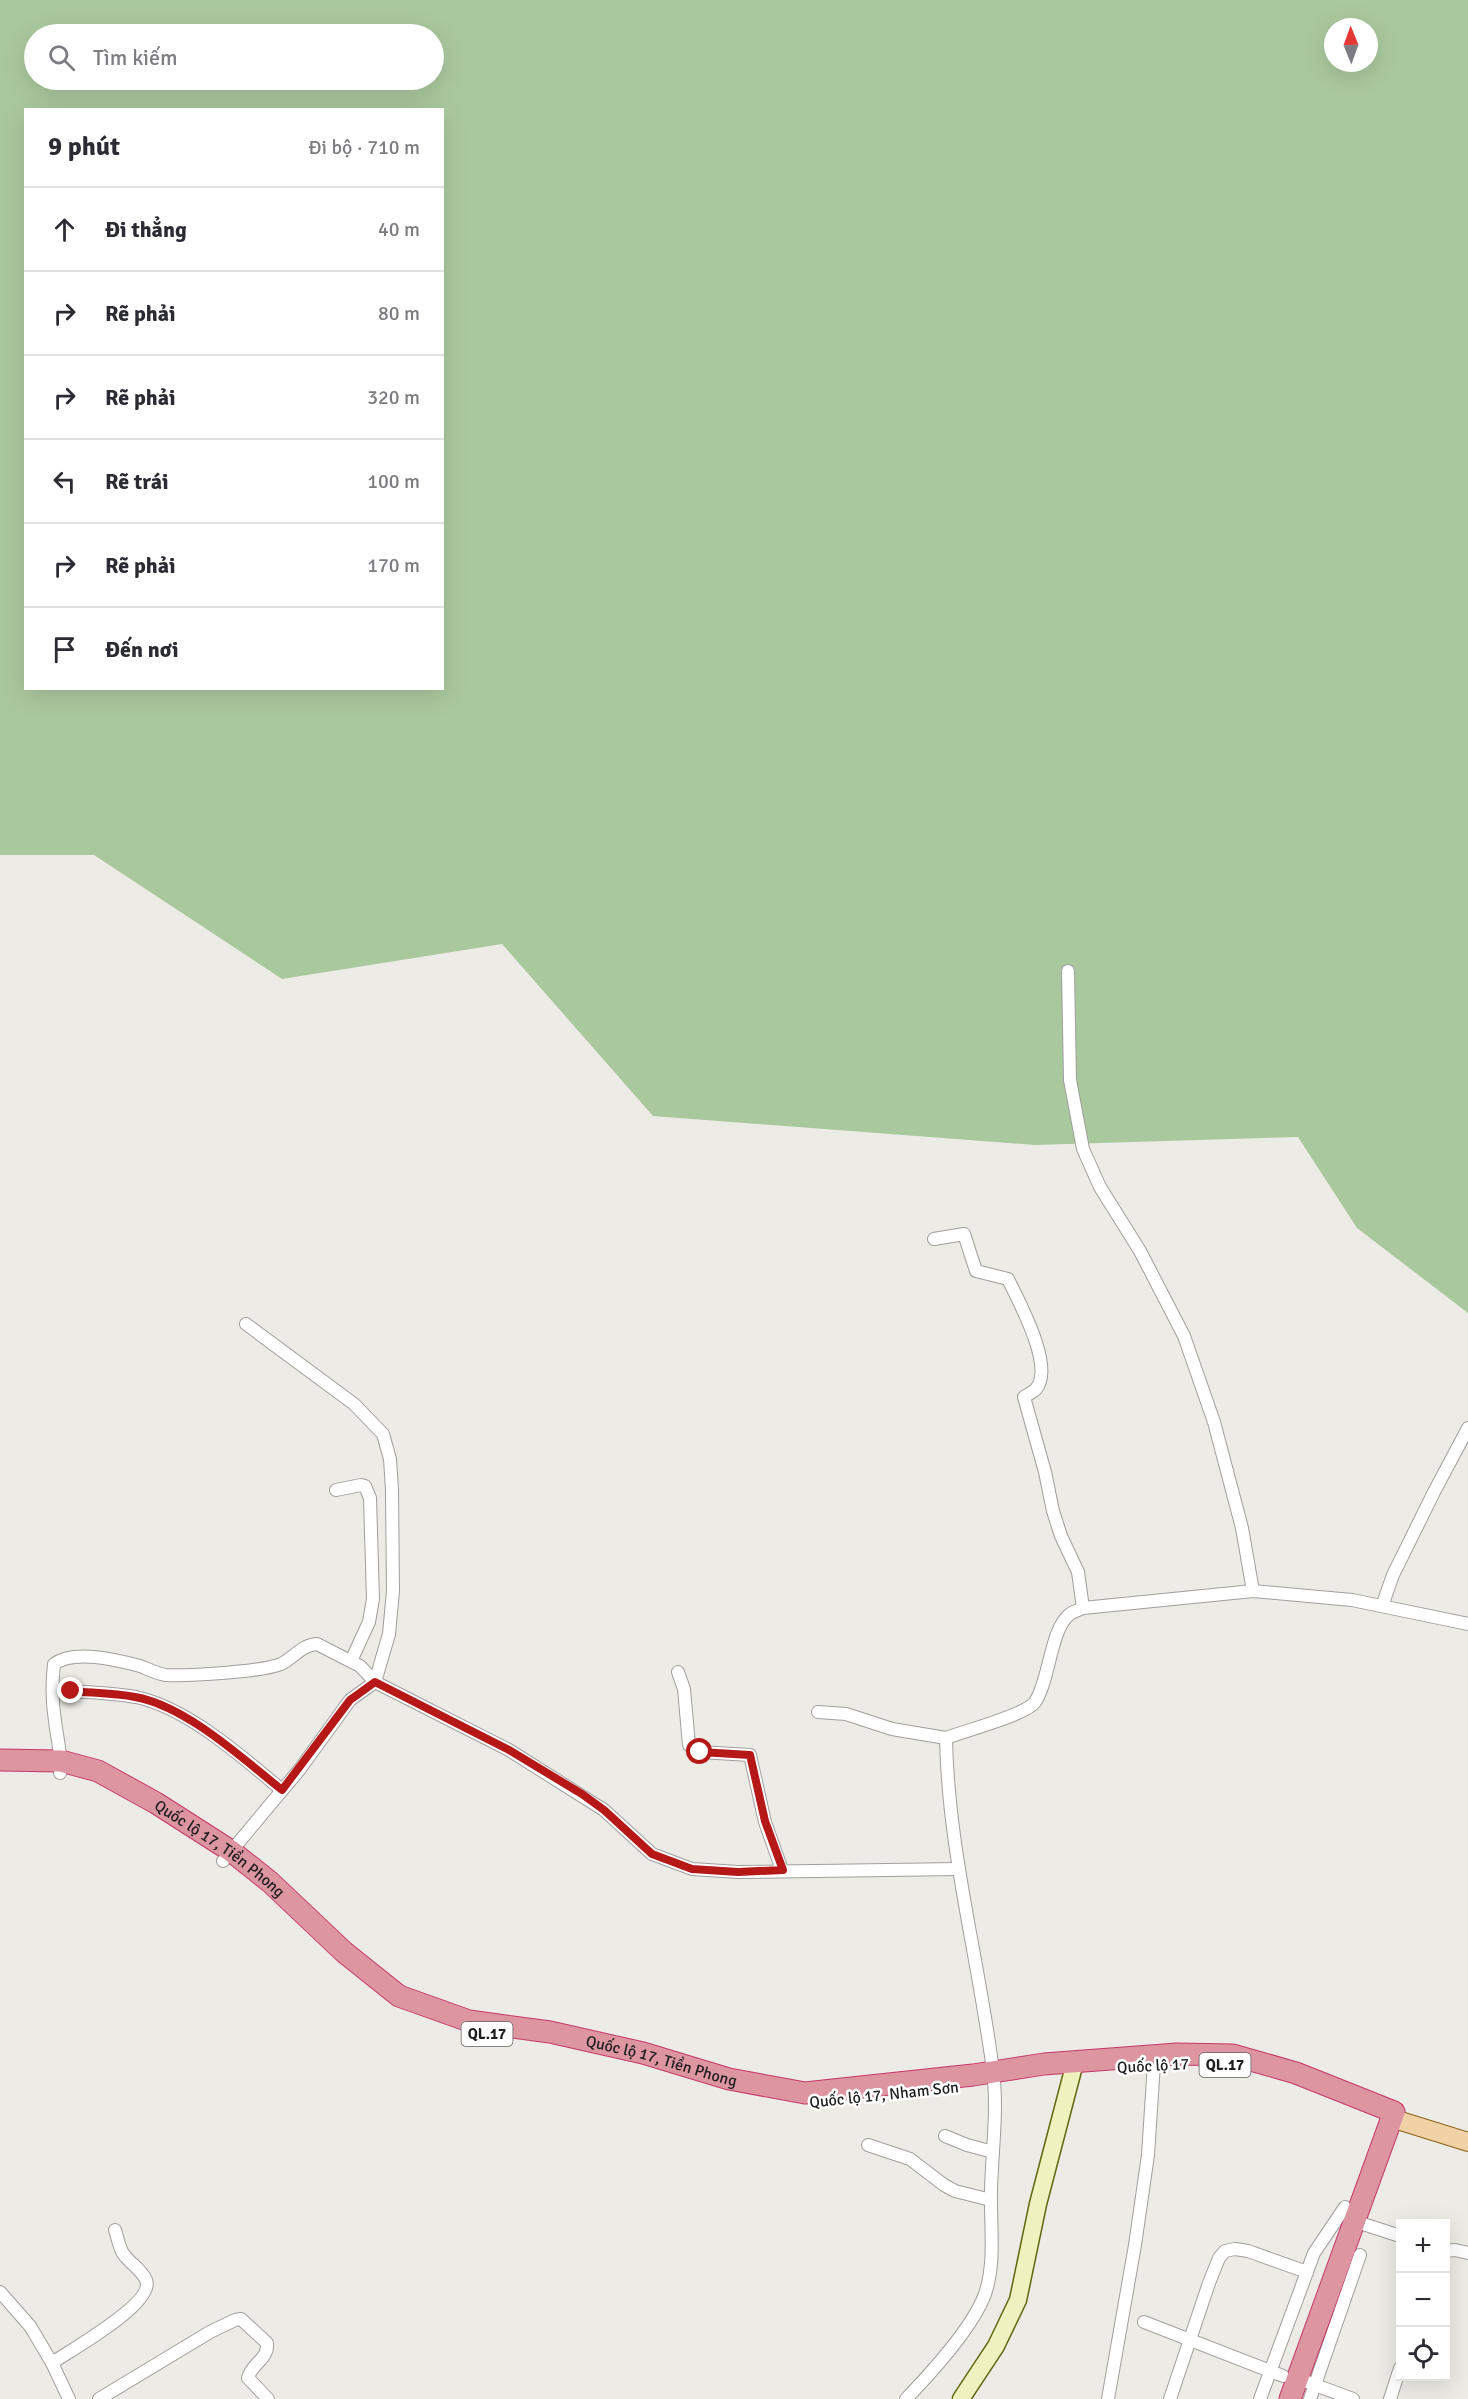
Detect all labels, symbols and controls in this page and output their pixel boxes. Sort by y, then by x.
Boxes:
north arrow [1324,18,1378,72]
search box [24,24,444,90]
icon: search [45,41,78,74]
text: Tìm kiếm [93,44,178,71]
text: 9 phút [48,131,120,163]
text: Đi bộ · 710 m [308,135,420,160]
icon: ahead [48,213,81,246]
text: Đi thẳng [105,216,187,243]
text: 40 m [378,217,420,242]
icon: right [48,297,81,330]
text: Rẽ phải [105,300,176,327]
text: 80 m [378,301,420,326]
icon: right [48,381,81,414]
text: Rẽ phải [105,384,176,411]
text: 320 m [367,385,420,410]
icon: left [48,465,81,498]
text: Rẽ trái [105,468,169,495]
text: 100 m [367,469,420,494]
icon: right [48,549,81,582]
text: Rẽ phải [105,552,176,579]
text: 170 m [367,553,420,578]
icon: arrive [48,633,81,666]
text: Đến nơi [105,636,179,663]
route end [57,1677,83,1703]
route start [686,1738,712,1764]
street label: Quốc lộ 17, Tiền Phong [150,1796,289,1902]
road number: QL.17 [462,2022,512,2046]
street label: Quốc lộ 17, Tiền Phong [584,2031,738,2091]
road number: QL.17 [1200,2053,1250,2077]
street label: Quốc lộ 17 [1116,2054,1190,2078]
street label: Quốc lộ 17, Nham Sơn [809,2077,960,2113]
map controls [1396,2219,1450,2381]
button: + [1396,2219,1450,2273]
button: − [1396,2273,1450,2327]
button: locate [1396,2327,1450,2381]

